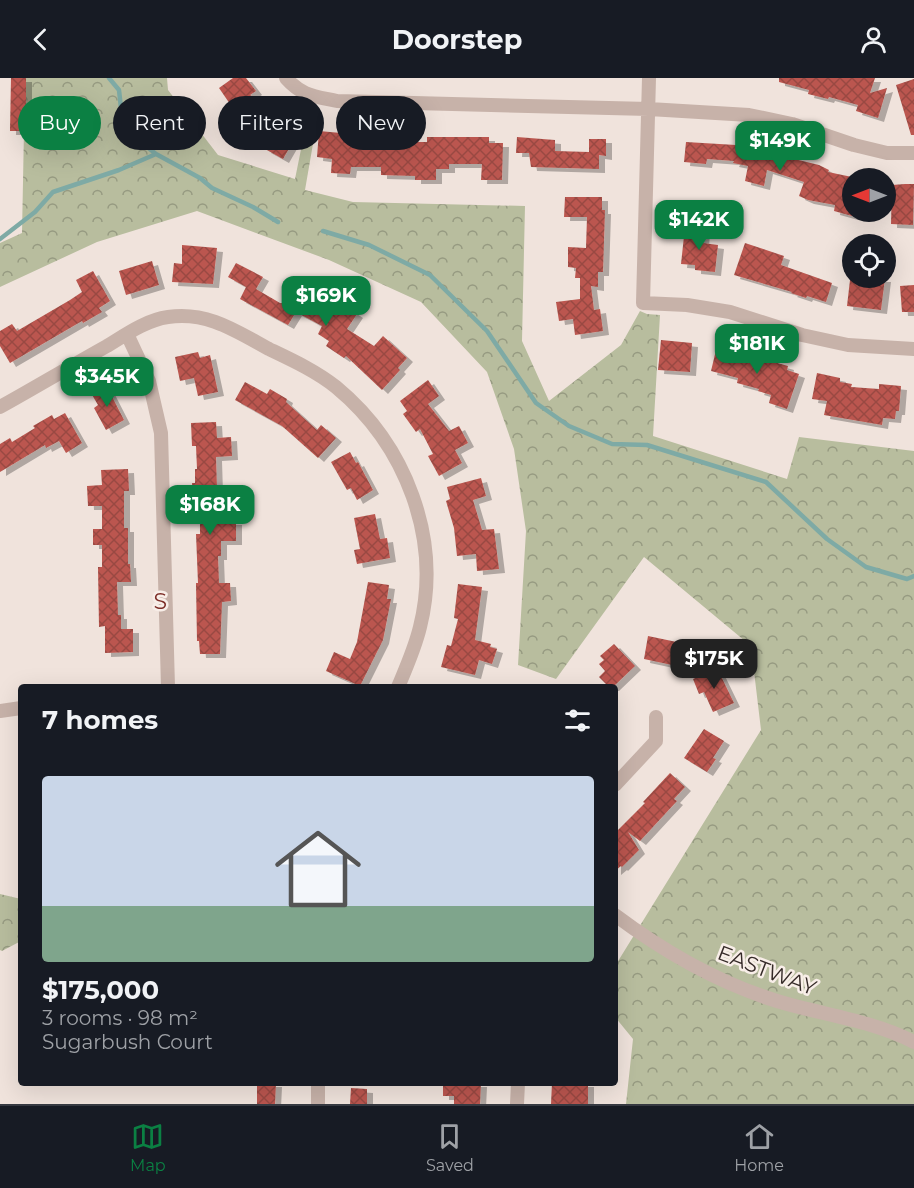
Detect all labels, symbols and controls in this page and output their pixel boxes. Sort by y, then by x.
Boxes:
icon: back [24,23,57,56]
text: Doorstep [392,23,522,56]
icon: person [857,23,890,56]
chip: Buy [18,96,101,150]
chip: Rent [113,96,206,150]
chip: Filters [218,96,324,150]
chip: New [336,96,426,150]
pin: $149K [738,121,822,172]
text: $149K [749,128,811,152]
north arrow [842,168,896,222]
map controls [842,168,896,288]
pin: $142K [657,200,741,251]
text: $142K [669,207,729,231]
button: locate [842,234,896,288]
pin: $169K [284,276,368,327]
text: $169K [296,283,356,307]
pin: $181K [715,324,799,375]
text: $181K [729,331,785,355]
pin: $345K [65,357,149,408]
text: $345K [74,364,140,388]
pin: $168K [168,485,252,536]
text: $168K [179,492,241,516]
district label: S [153,588,169,615]
pin: $175K [672,639,756,690]
text: $175K [684,646,744,670]
text: 7 homes [42,704,158,736]
icon: filters [561,704,594,737]
icon: home [264,815,372,923]
street label: EASTWAY [714,940,821,1000]
text: $175,000 [42,974,159,1006]
text: 3 rooms · 98 m² [42,1006,198,1030]
text: Sugarbush Court [42,1030,213,1054]
tab: Map [130,1120,166,1175]
tab: Saved [426,1120,474,1175]
tab: Home [734,1120,784,1175]

